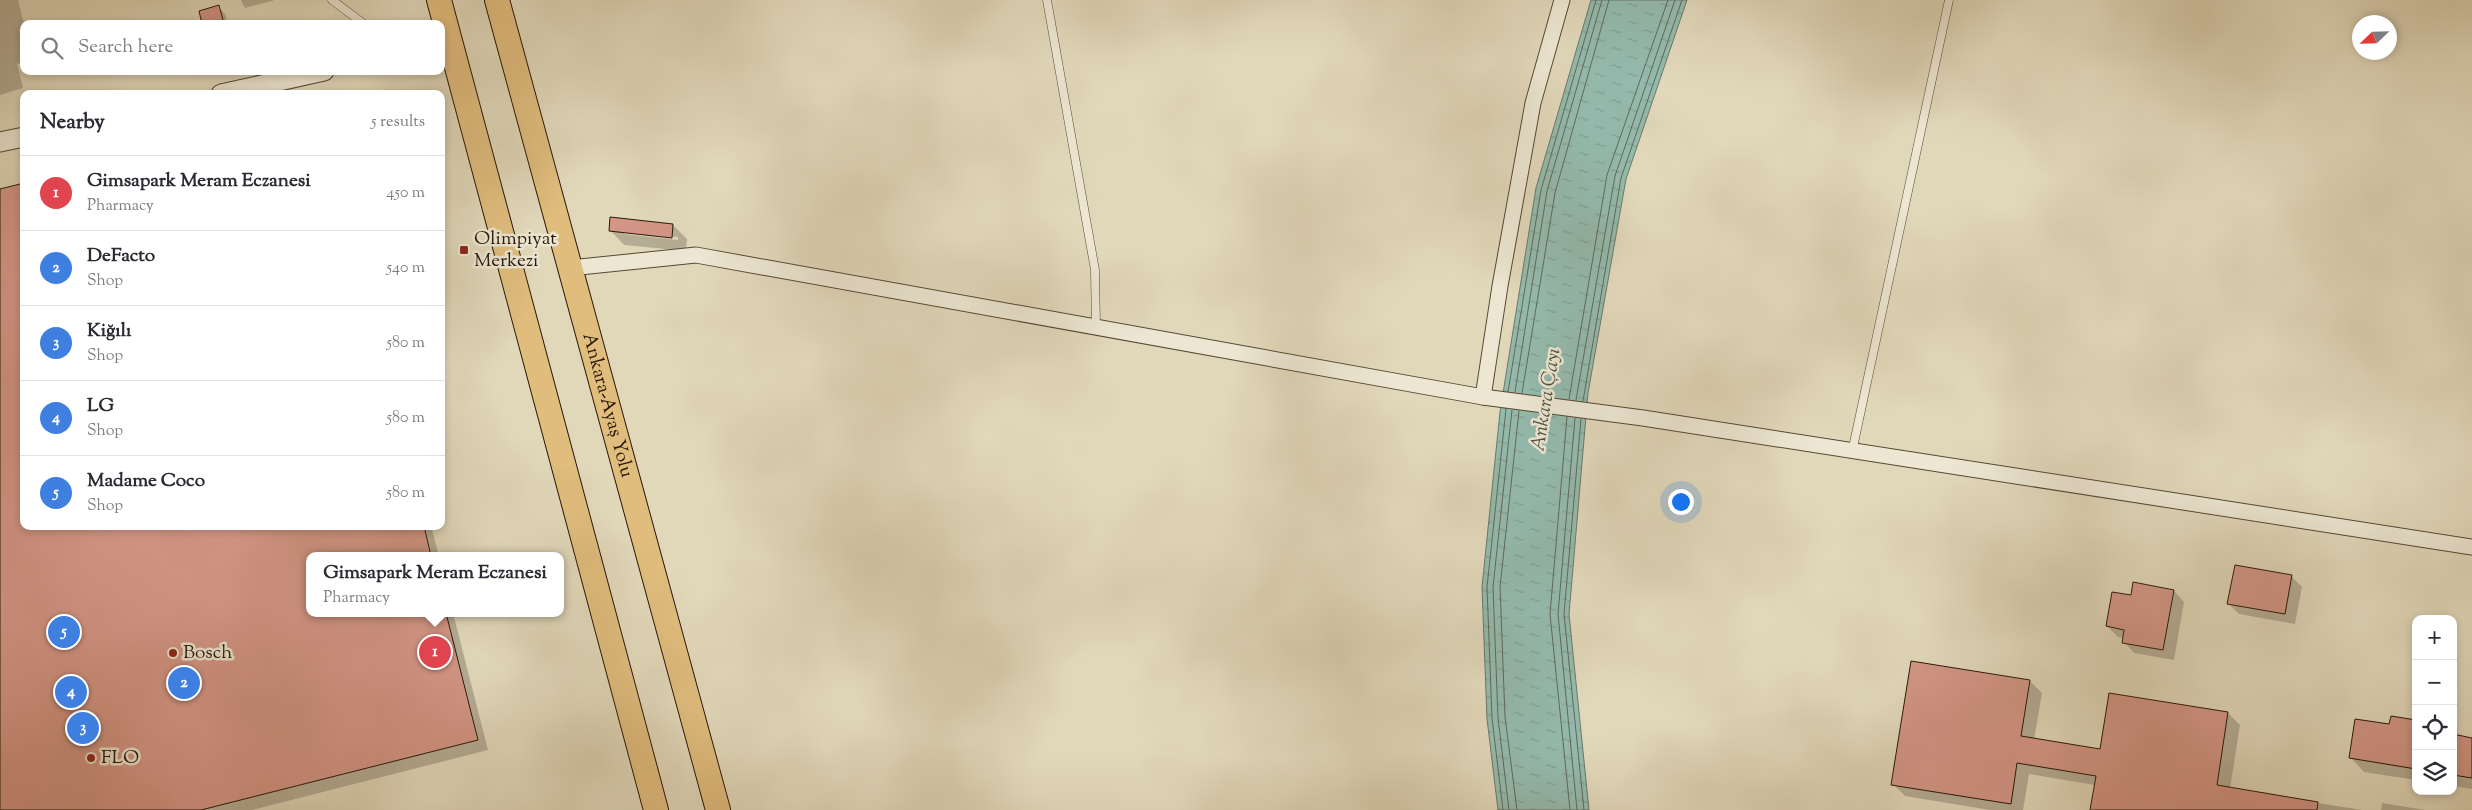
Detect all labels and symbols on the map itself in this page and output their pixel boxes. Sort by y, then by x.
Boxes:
north arrow [2352,15,2397,60]
place label: Olimpiyat Merkezi [474,226,557,275]
marker: Olimpiyat Merkezi [458,244,470,256]
street label: Ankara-Ayaş Yolu [575,330,640,481]
water label: Ankara Çayı [1525,346,1569,454]
your location [1668,489,1694,515]
pin: 5 [48,613,80,651]
pin: 1 [419,633,451,671]
place label: Bosch [183,640,232,667]
marker: Bosch [167,647,179,659]
pin: 2 [168,664,200,702]
pin: 4 [55,673,87,711]
pin: 3 [67,709,99,747]
place label: FLO [101,745,139,772]
marker: FLO [85,752,97,764]

